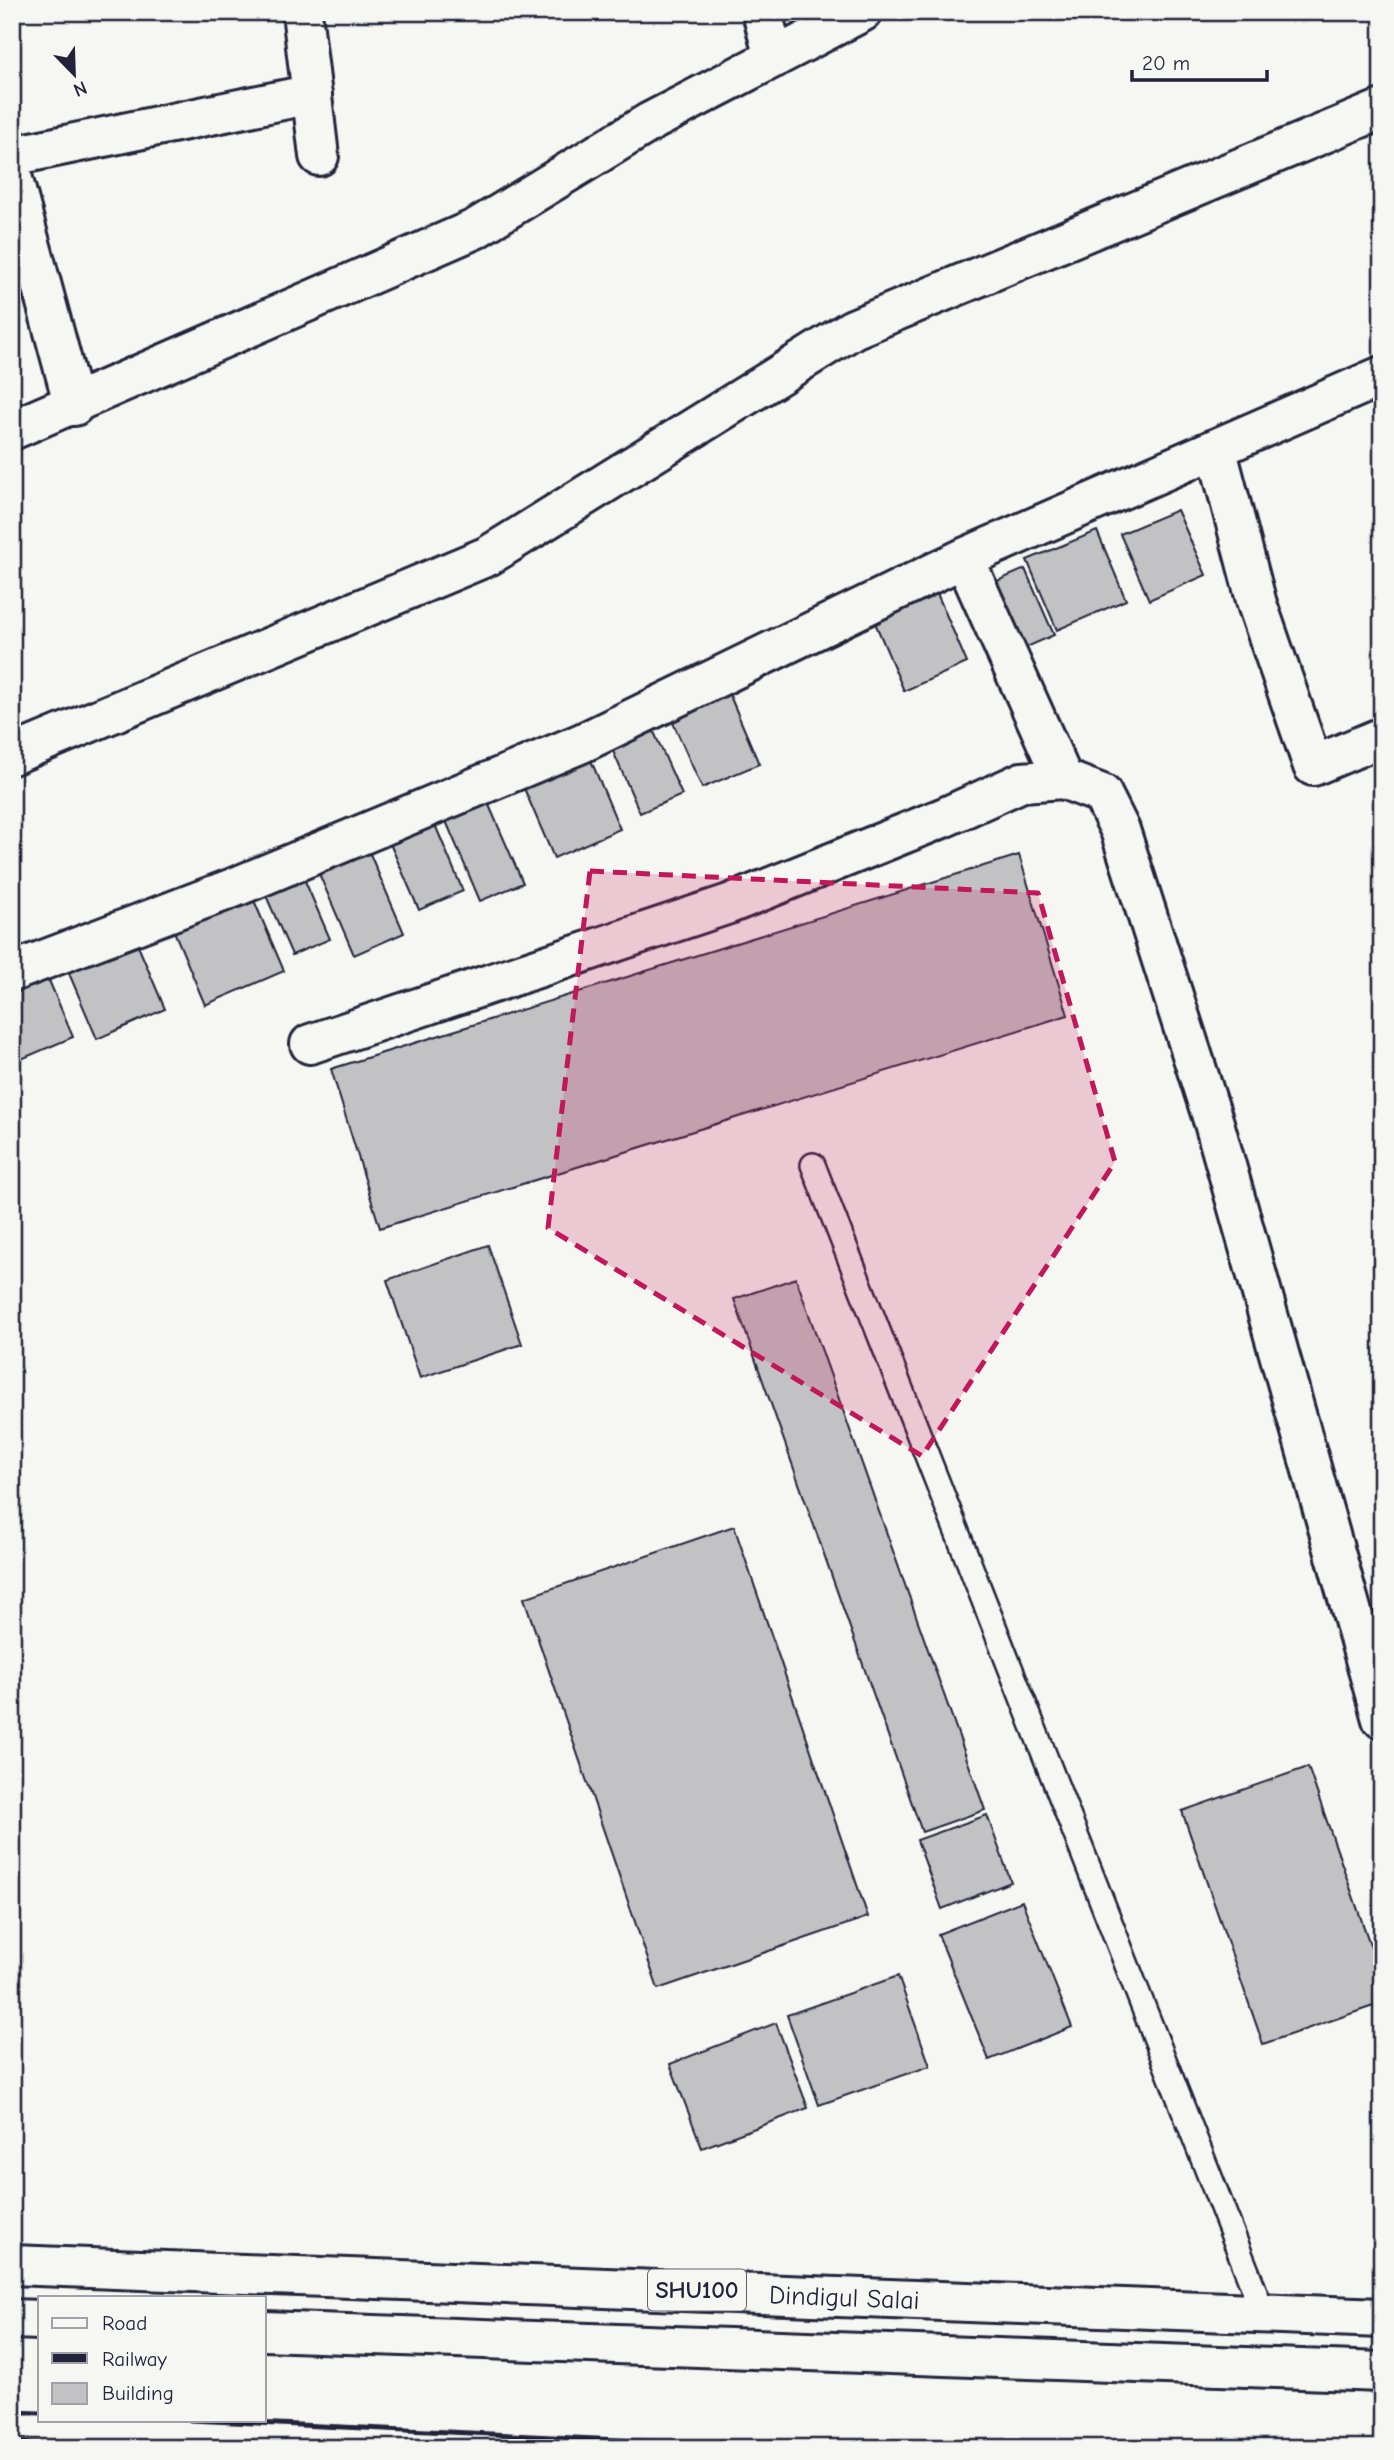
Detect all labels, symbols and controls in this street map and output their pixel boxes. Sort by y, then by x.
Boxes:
north arrow [38,38,108,108]
scale bar [1132,38,1266,82]
text: 20 m [1142,51,1190,75]
text: N [70,76,90,101]
road number: SHU100 [648,2270,746,2311]
street label: Dindigul Salai [769,2280,920,2316]
legend [38,2296,266,2422]
text: Road [102,2311,147,2335]
text: Railway [102,2347,167,2371]
text: Building [102,2381,174,2405]

